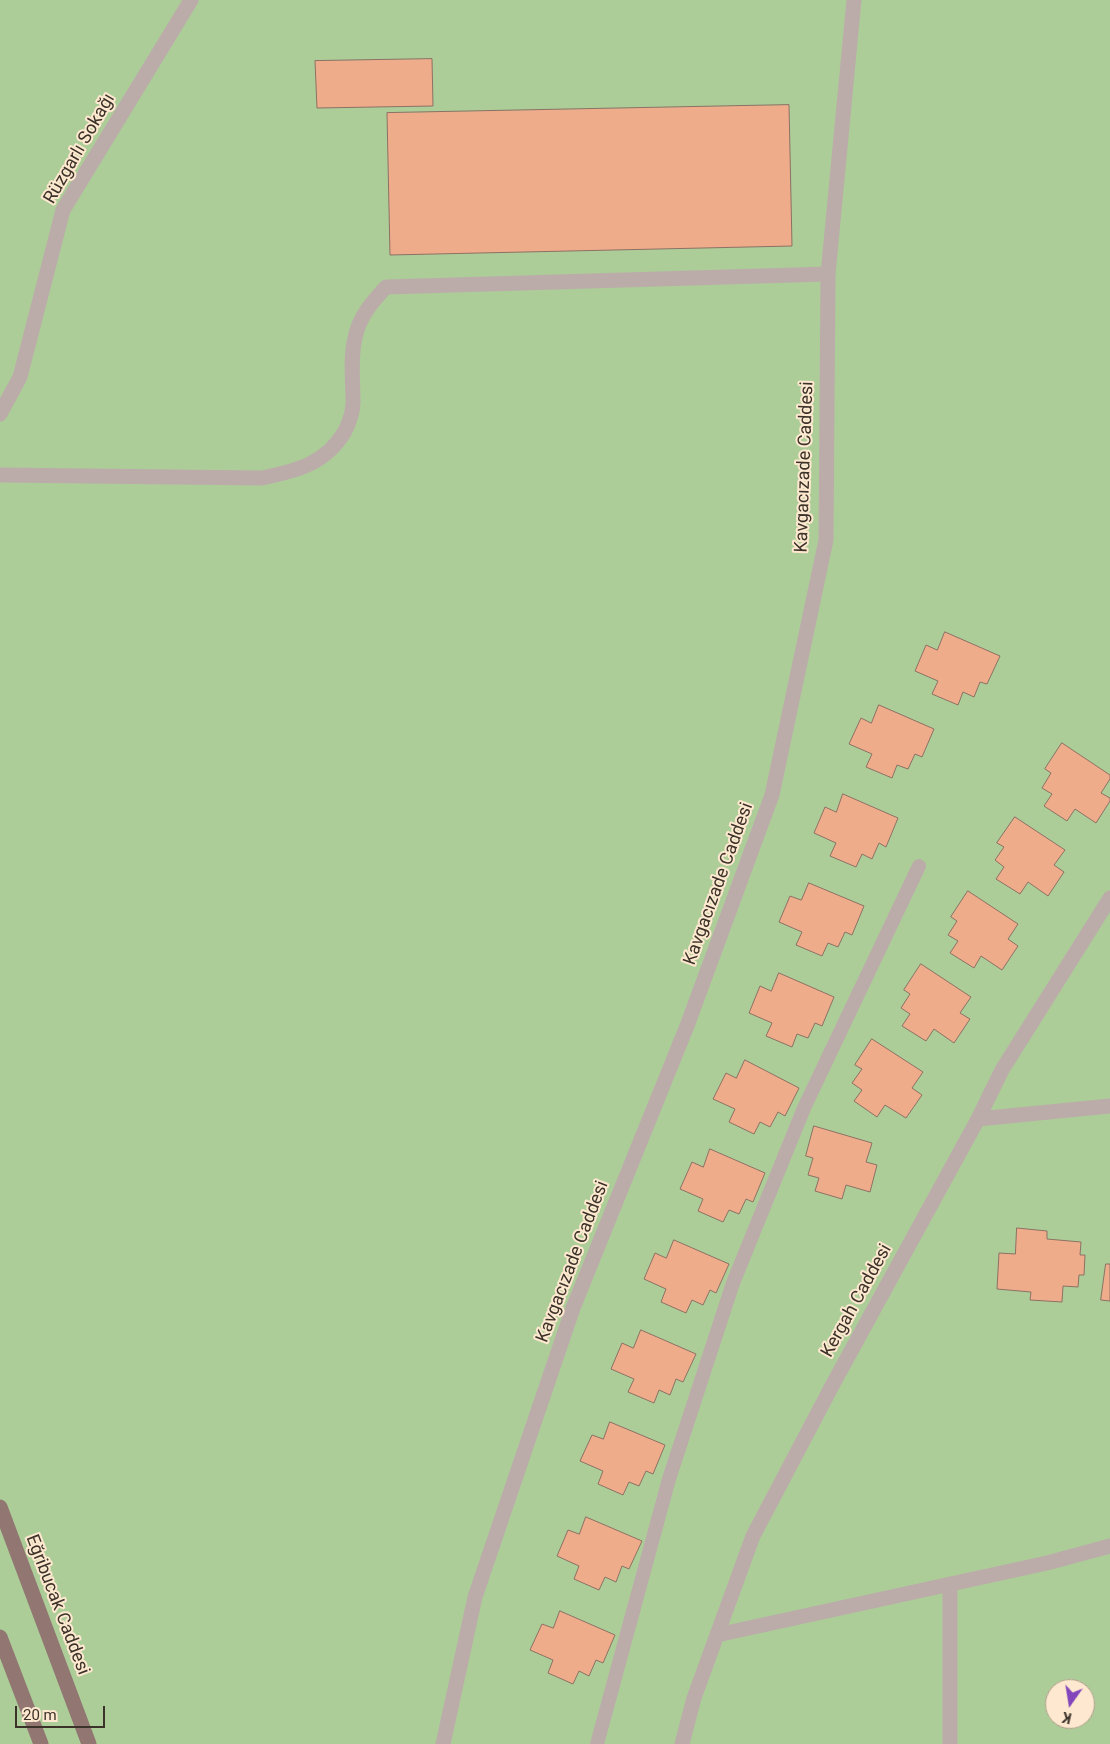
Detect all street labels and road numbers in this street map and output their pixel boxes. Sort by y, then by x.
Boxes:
street label: Rüzgarlı Sokağı [40,90,120,208]
street label: Kavgacızade Caddesi [791,381,819,553]
street label: Kavgacızade Caddesi [680,800,758,968]
street label: Kavgacızade Caddesi [532,1178,614,1346]
street label: Kergah Caddesi [817,1241,897,1361]
street label: Eğribucak Caddesi [20,1532,94,1678]

